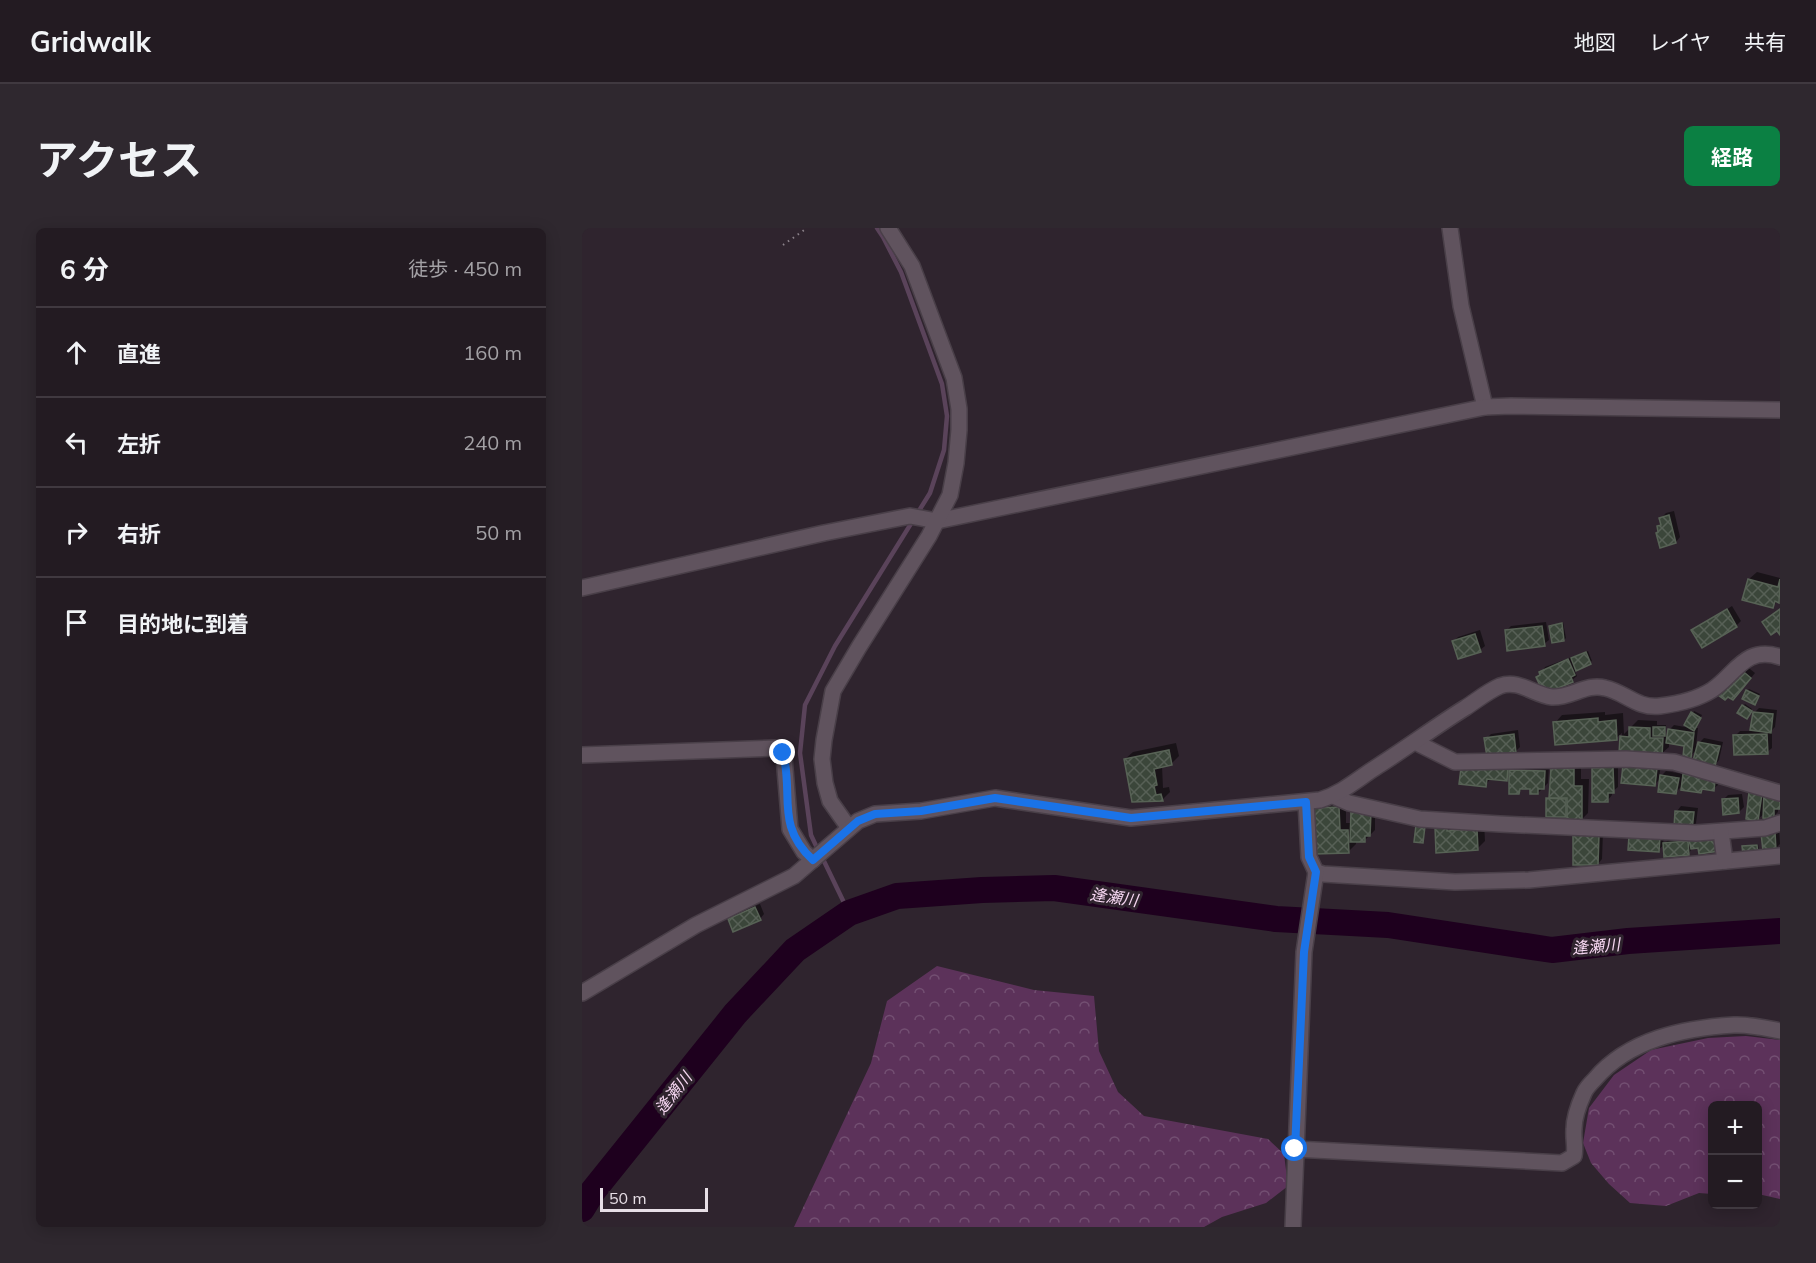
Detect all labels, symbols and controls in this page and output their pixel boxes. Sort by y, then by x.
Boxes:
text: Gridwalk [30,24,151,59]
text: 地図 [1574,29,1616,55]
text: レイヤ [1649,29,1711,55]
text: 共有 [1744,29,1786,55]
button: 経路 [1684,126,1780,186]
text: アクセス [36,133,202,186]
text: 6 分 [60,253,109,286]
text: 徒歩 · 450 m [408,256,522,281]
icon: ahead [60,336,93,369]
text: 直進 [117,340,161,368]
text: 160 m [463,340,522,365]
icon: left [60,426,93,459]
text: 左折 [117,430,161,458]
text: 240 m [463,430,522,455]
icon: right [60,516,93,549]
text: 右折 [117,520,161,548]
text: 50 m [475,520,522,545]
icon: arrive [60,606,93,639]
text: 目的地に到着 [117,610,249,638]
route end [769,739,795,765]
water label: 逢瀬川 [1089,884,1141,911]
water label: 逢瀬川 [1571,934,1623,958]
water label: 逢瀬川 [650,1066,697,1118]
map controls [1708,1101,1762,1209]
button: + [1708,1101,1762,1155]
route start [1281,1135,1307,1161]
button: − [1708,1155,1762,1209]
scale bar [600,1185,708,1212]
text: 50 m [609,1188,646,1208]

